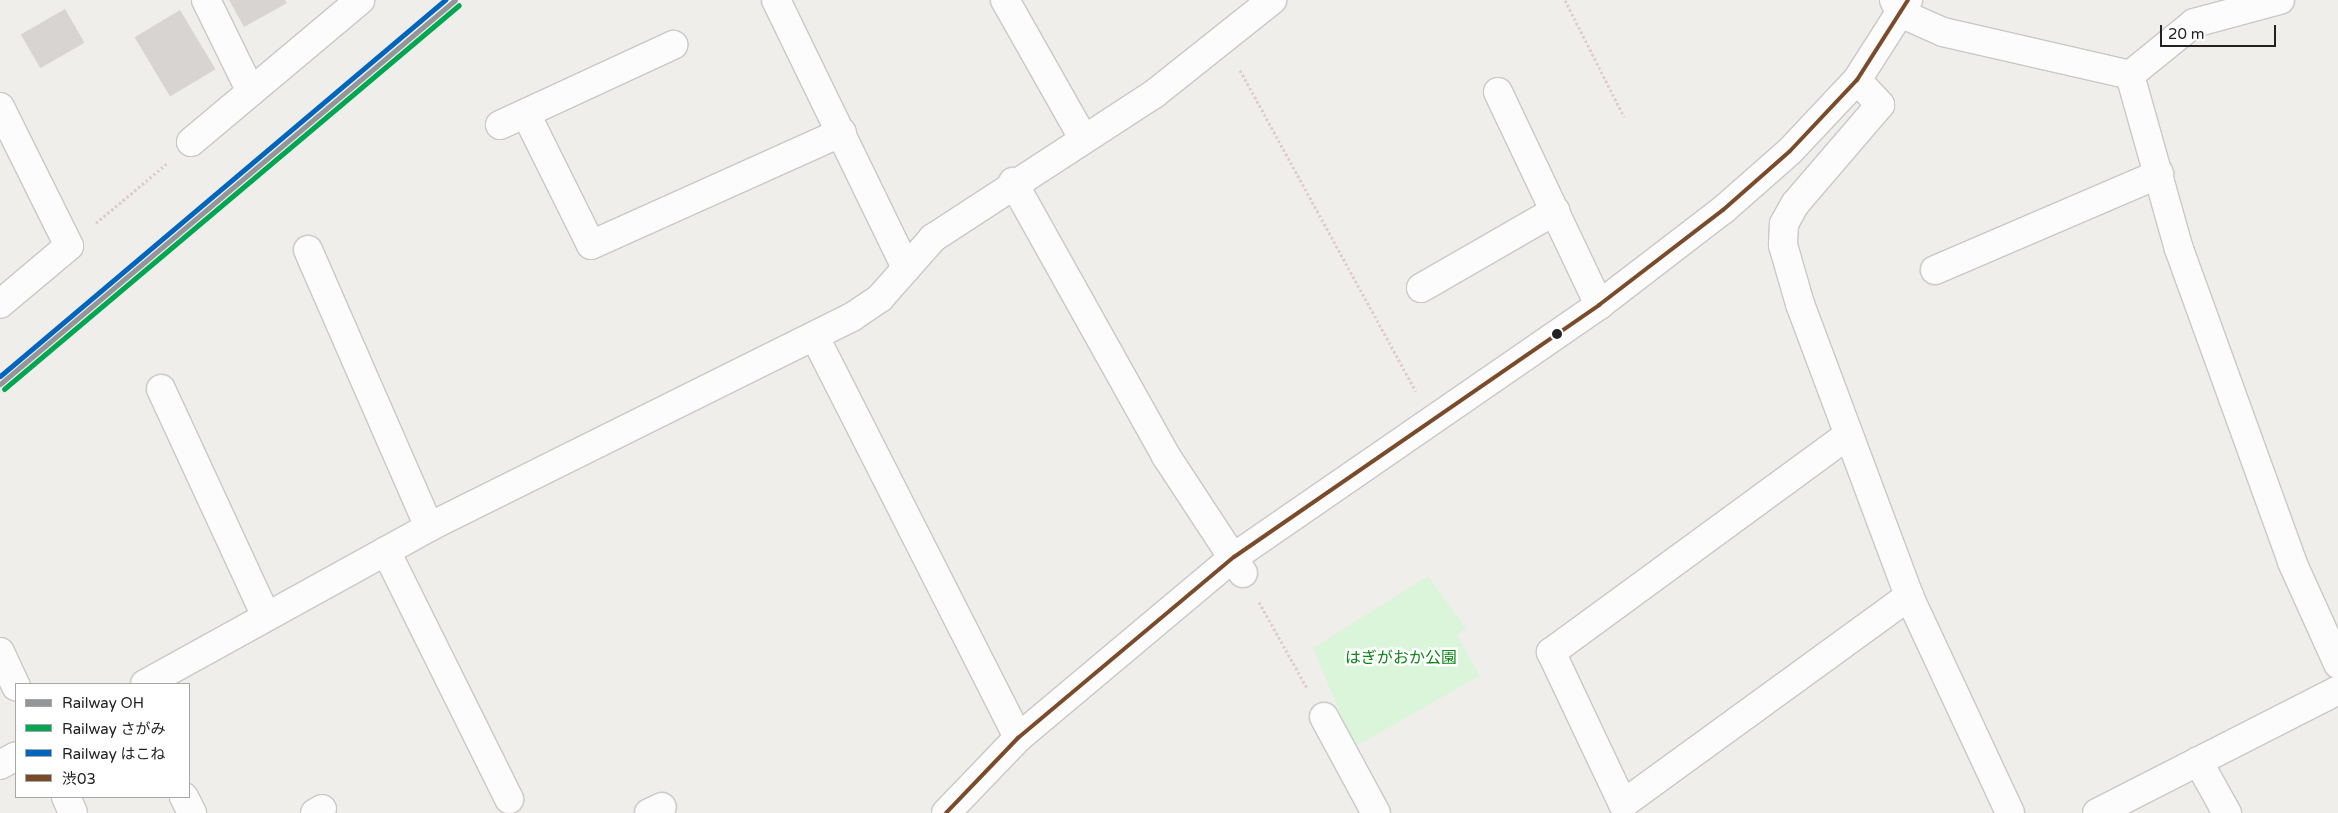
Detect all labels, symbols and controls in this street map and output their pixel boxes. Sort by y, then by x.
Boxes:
scale bar [2163,15,2279,47]
text: 20 m [2168,25,2205,43]
unlabelled marker [1552,329,1562,339]
park label: はぎがおか公園 [1345,648,1457,668]
legend [15,683,190,798]
text: Railway OH [62,694,144,712]
text: Railway さがみ [62,720,166,738]
text: Railway はこね [62,745,166,763]
text: 渋03 [62,770,96,788]

